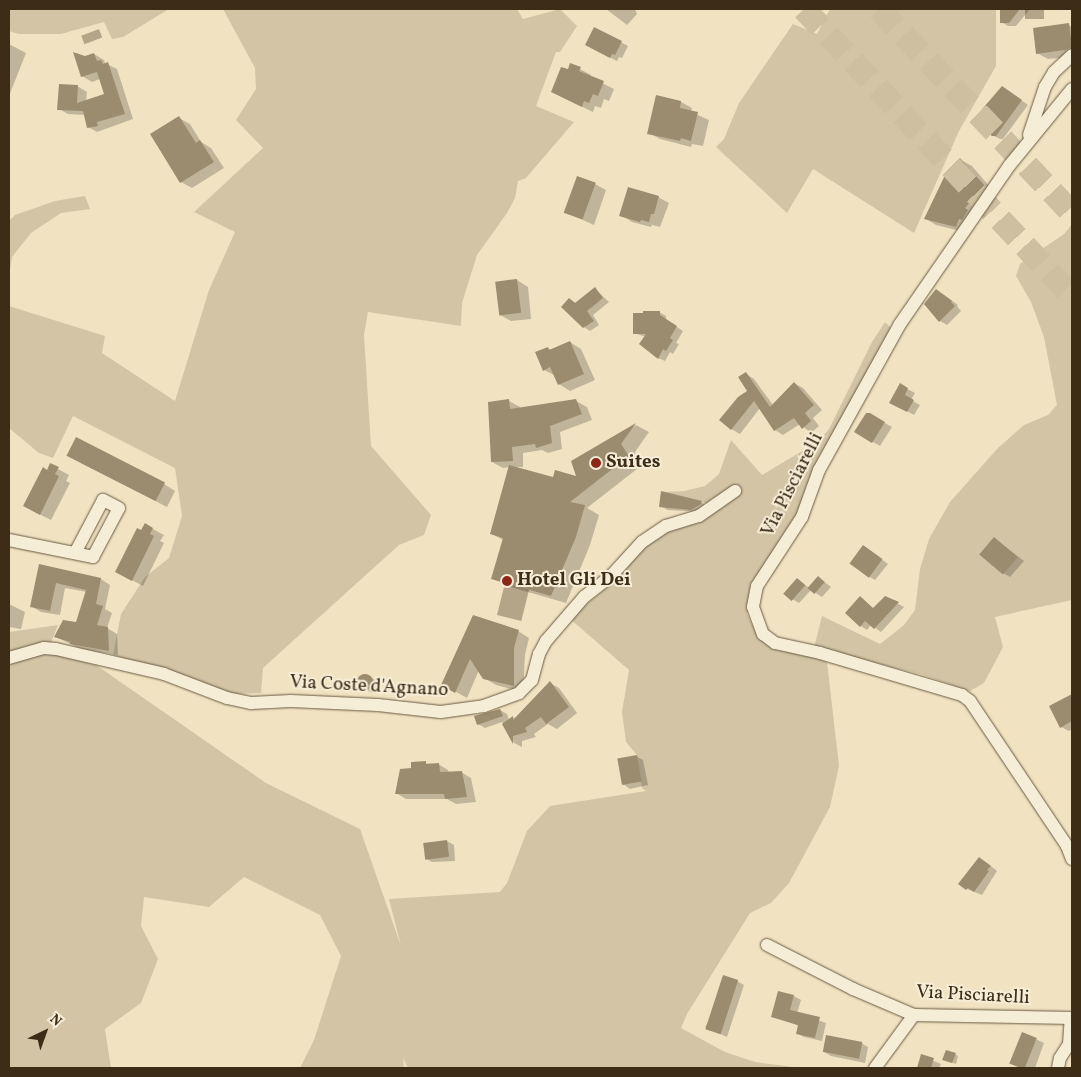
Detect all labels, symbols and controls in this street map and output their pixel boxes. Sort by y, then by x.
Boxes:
street label: Via Pisciarelli [757,429,829,541]
place label: Suites [606,452,660,474]
marker: Suites [590,457,602,469]
place label: Hotel Gli Dei [517,570,631,592]
marker: Hotel Gli Dei [501,575,513,587]
street label: Via Coste d'Agnano [289,671,449,703]
street label: Via Pisciarelli [916,982,1030,1010]
north arrow [20,1007,70,1057]
text: N [45,1010,66,1031]

